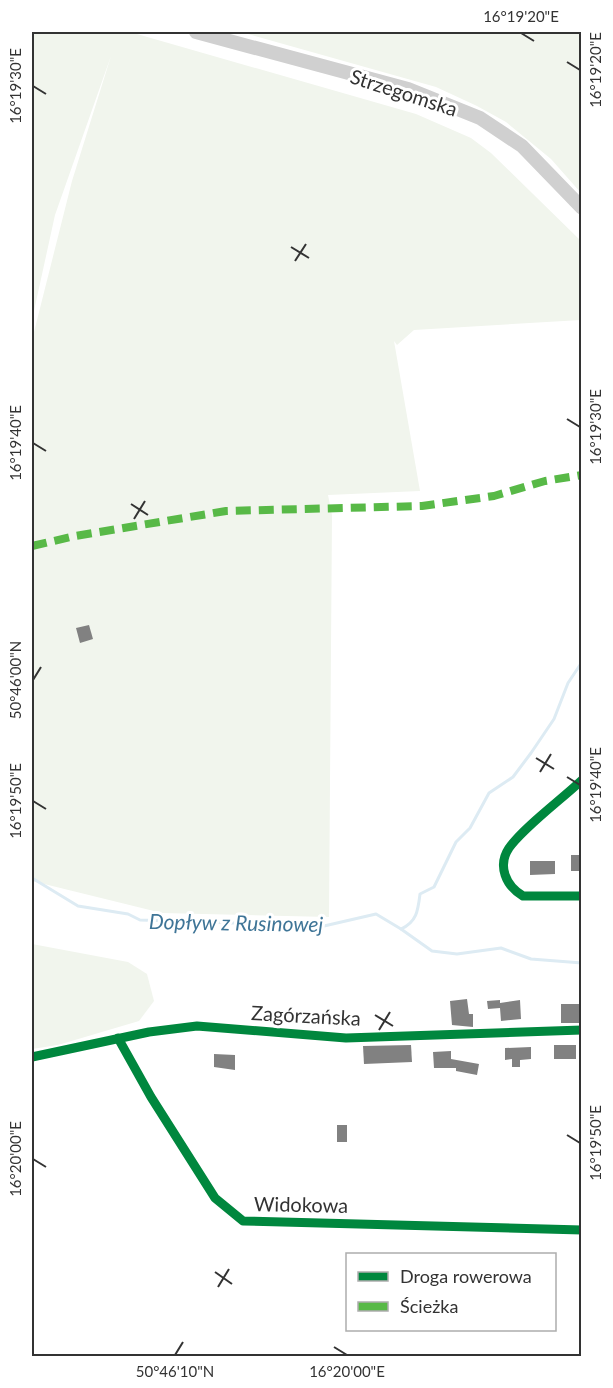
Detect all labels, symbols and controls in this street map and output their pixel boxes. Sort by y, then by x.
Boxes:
text: 16°19'20"E [483,7,559,25]
text: 16°19'20"E [586,32,604,108]
text: 16°19'30"E [6,48,24,124]
street label: Strzegomska [347,63,461,121]
text: 16°19'30"E [586,389,604,465]
text: 16°19'40"E [6,405,24,481]
text: 50°46'00"N [6,641,24,719]
text: 16°19'40"E [586,747,604,823]
text: 16°19'50"E [6,763,24,839]
water label: Dopływ z Rusinowej [149,908,324,936]
street label: Zagórzańska [251,1000,361,1030]
text: 16°19'50"E [586,1105,604,1181]
text: 16°20'00"E [6,1121,24,1197]
street label: Widokowa [254,1191,348,1217]
legend [346,1253,556,1331]
text: Droga rowerowa [400,1265,532,1287]
text: Ścieżka [400,1295,458,1317]
text: 50°46'10"N [136,1362,214,1380]
text: 16°20'00"E [309,1362,385,1380]

